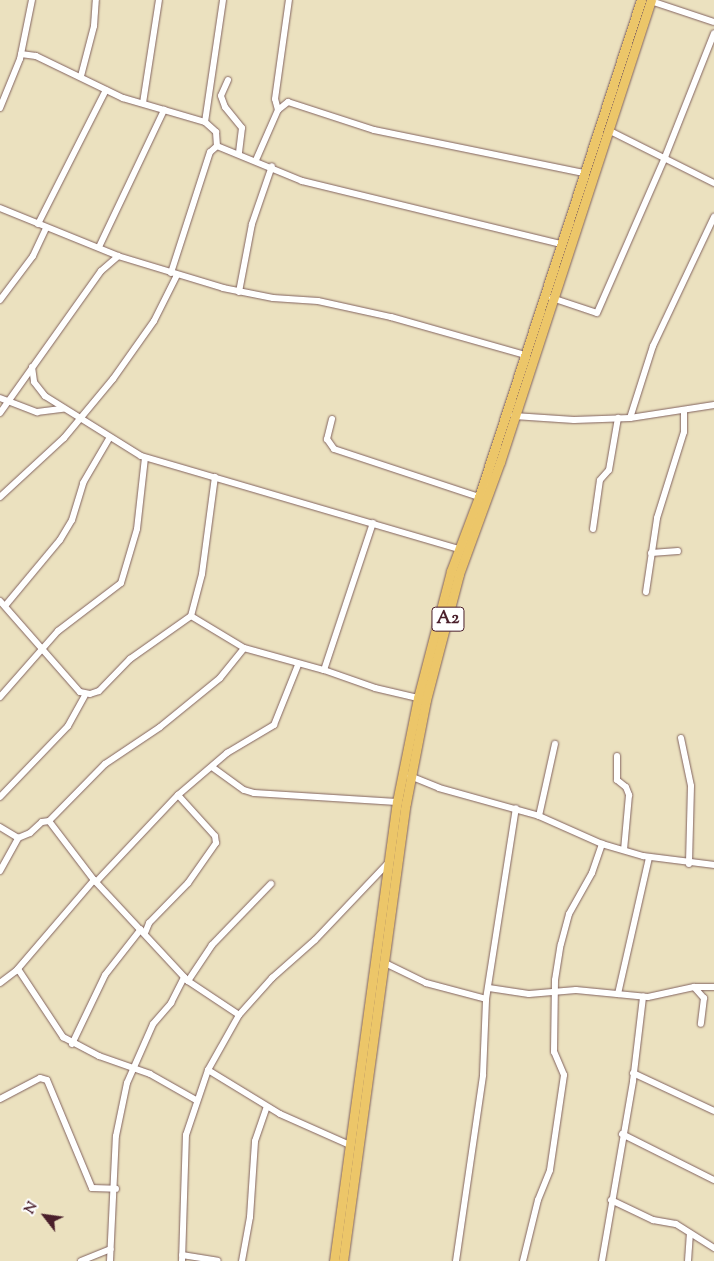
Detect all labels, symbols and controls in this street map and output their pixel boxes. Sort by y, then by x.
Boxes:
road number: A2 [430,604,466,634]
north arrow [20,1191,70,1241]
text: N [21,1199,43,1218]

